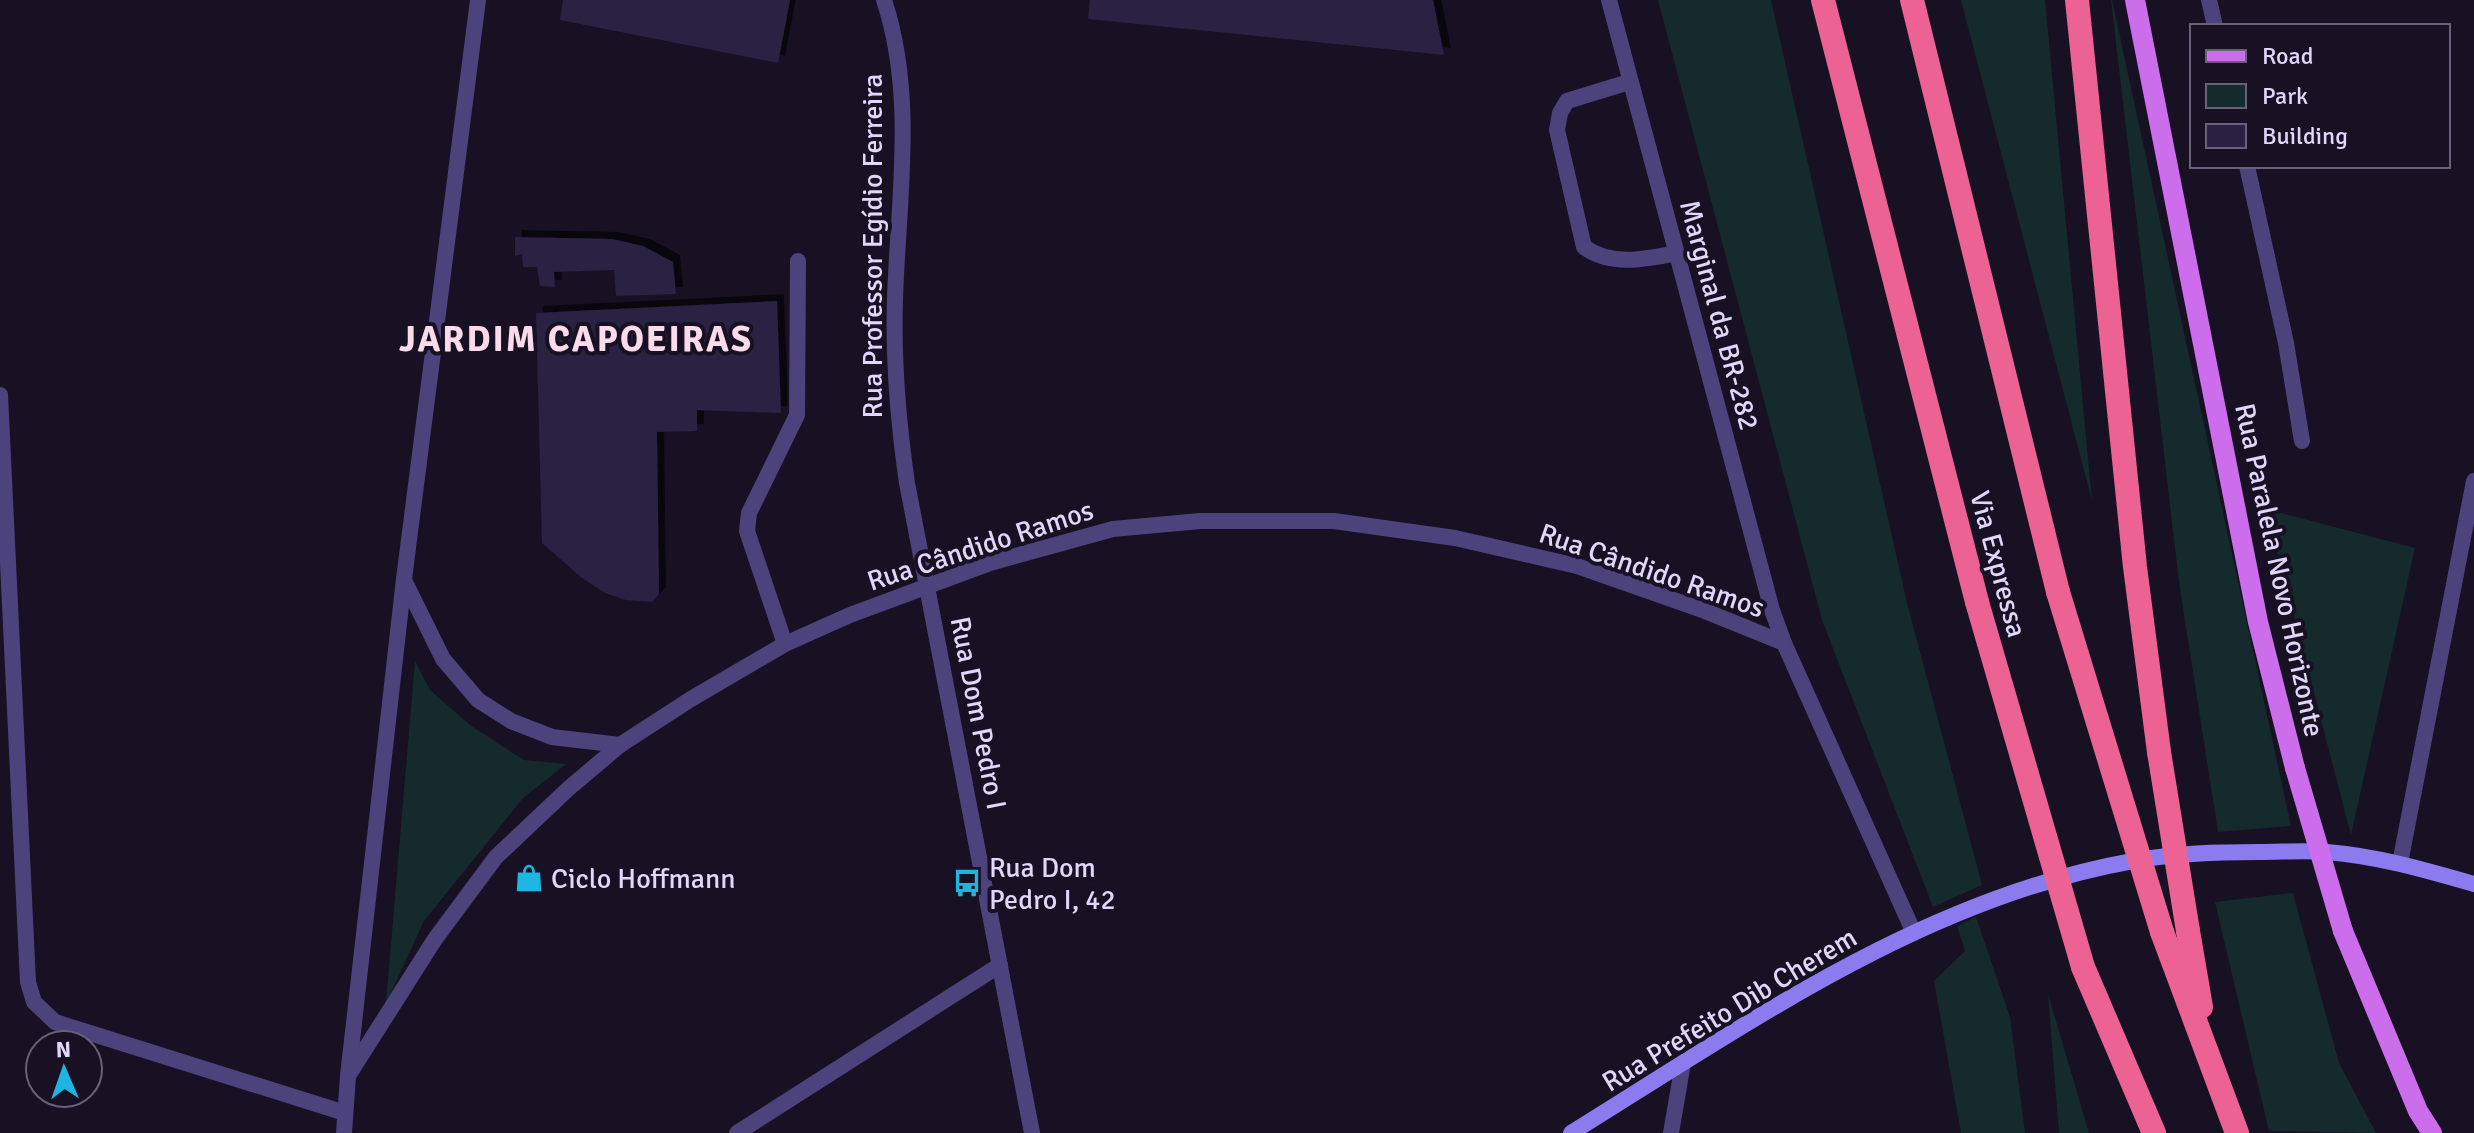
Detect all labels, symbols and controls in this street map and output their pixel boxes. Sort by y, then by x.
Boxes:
legend [2190,24,2450,168]
text: Road [2262,41,2313,71]
street label: Rua Professor Egídio Ferreira [856,74,890,418]
text: Park [2262,81,2308,111]
text: Building [2262,121,2348,151]
street label: Marginal da BR-282 [1672,197,1766,434]
district label: JARDIM CAPOEIRAS [399,317,753,362]
street label: Rua Paralela Novo Horizonte [2227,400,2331,740]
street label: Via Expressa [1962,487,2034,641]
street label: Rua Cândido Ramos [863,493,1098,599]
street label: Rua Cândido Ramos [1535,516,1769,625]
street label: Rua Dom Pedro I [943,614,1013,813]
place label: Rua Dom Pedro I, 42 [989,851,1116,917]
place label: Ciclo Hoffmann [551,862,736,896]
shop icon: Ciclo Hoffmann [514,863,544,893]
bus stop icon: Rua Dom Pedro I, 42 [952,868,982,898]
street label: Rua Prefeito Dib Cherem [1596,920,1863,1099]
north arrow [24,1029,104,1109]
text: N [55,1036,71,1063]

